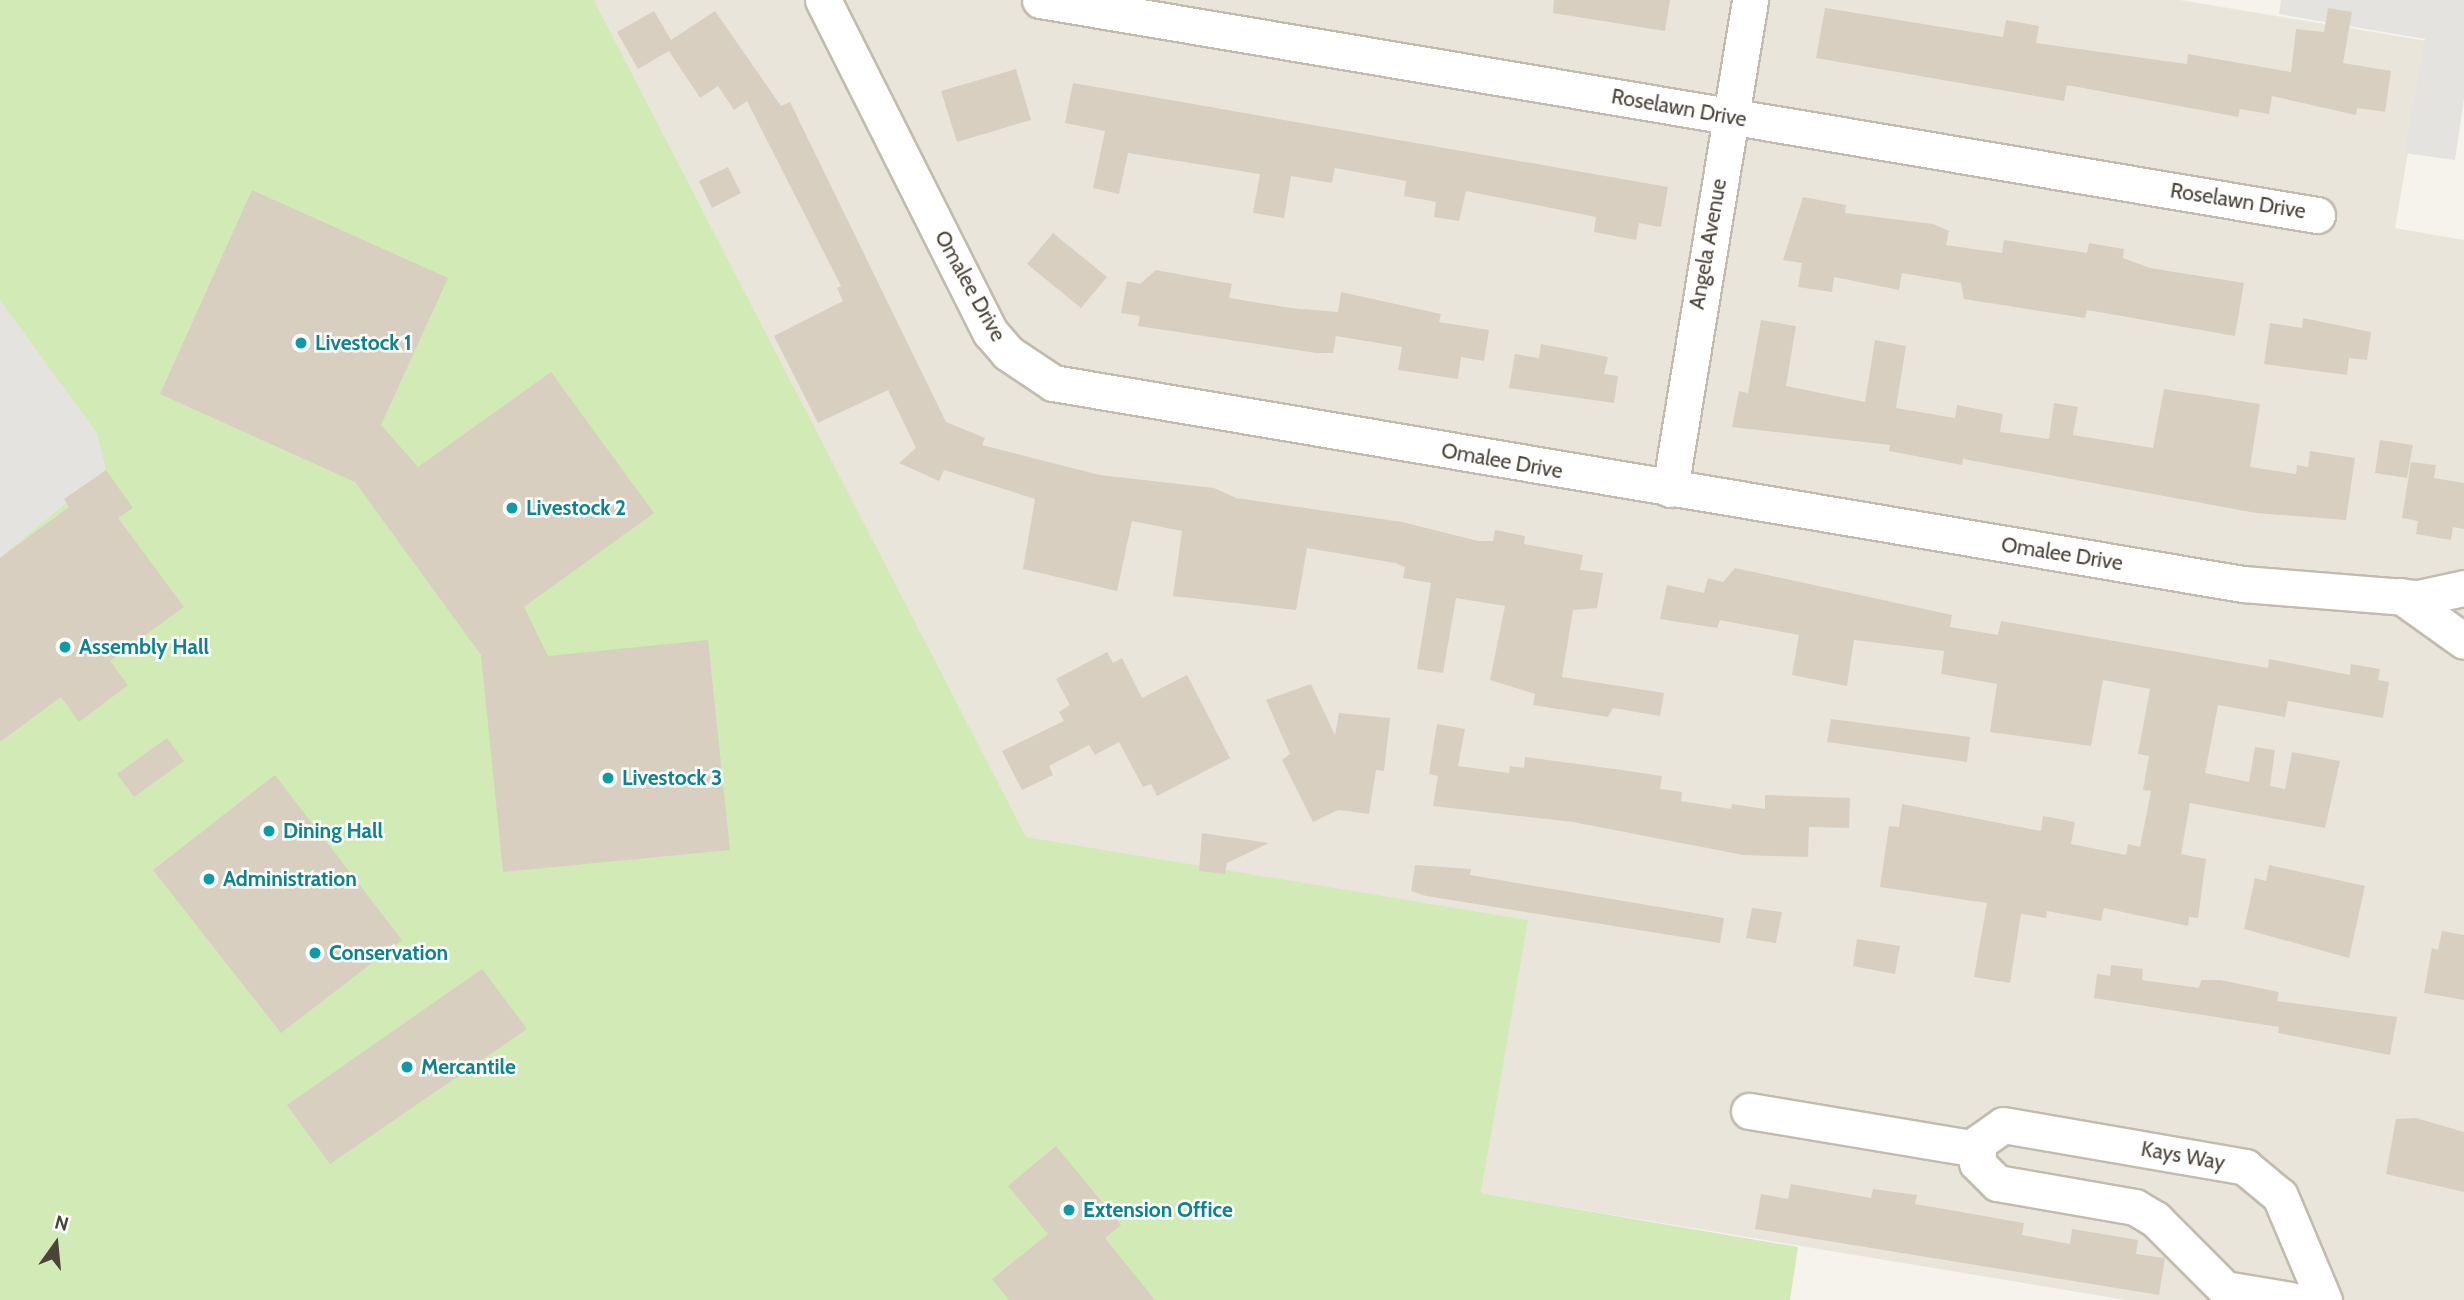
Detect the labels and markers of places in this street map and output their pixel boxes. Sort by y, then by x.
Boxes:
place label: Livestock 1 [315,330,412,356]
marker: Livestock 1 [293,335,309,351]
place label: Livestock 2 [526,495,626,521]
marker: Livestock 2 [504,500,520,516]
place label: Assembly Hall [79,634,209,660]
marker: Assembly Hall [57,639,73,655]
place label: Livestock 3 [622,765,722,791]
marker: Livestock 3 [600,770,616,786]
place label: Dining Hall [283,818,383,844]
marker: Dining Hall [261,823,277,839]
place label: Administration [223,866,357,892]
marker: Administration [201,871,217,887]
place label: Conservation [329,940,448,966]
marker: Conservation [307,945,323,961]
place label: Mercantile [421,1054,516,1080]
marker: Mercantile [399,1059,415,1075]
place label: Extension Office [1083,1197,1233,1223]
marker: Extension Office [1061,1202,1077,1218]

